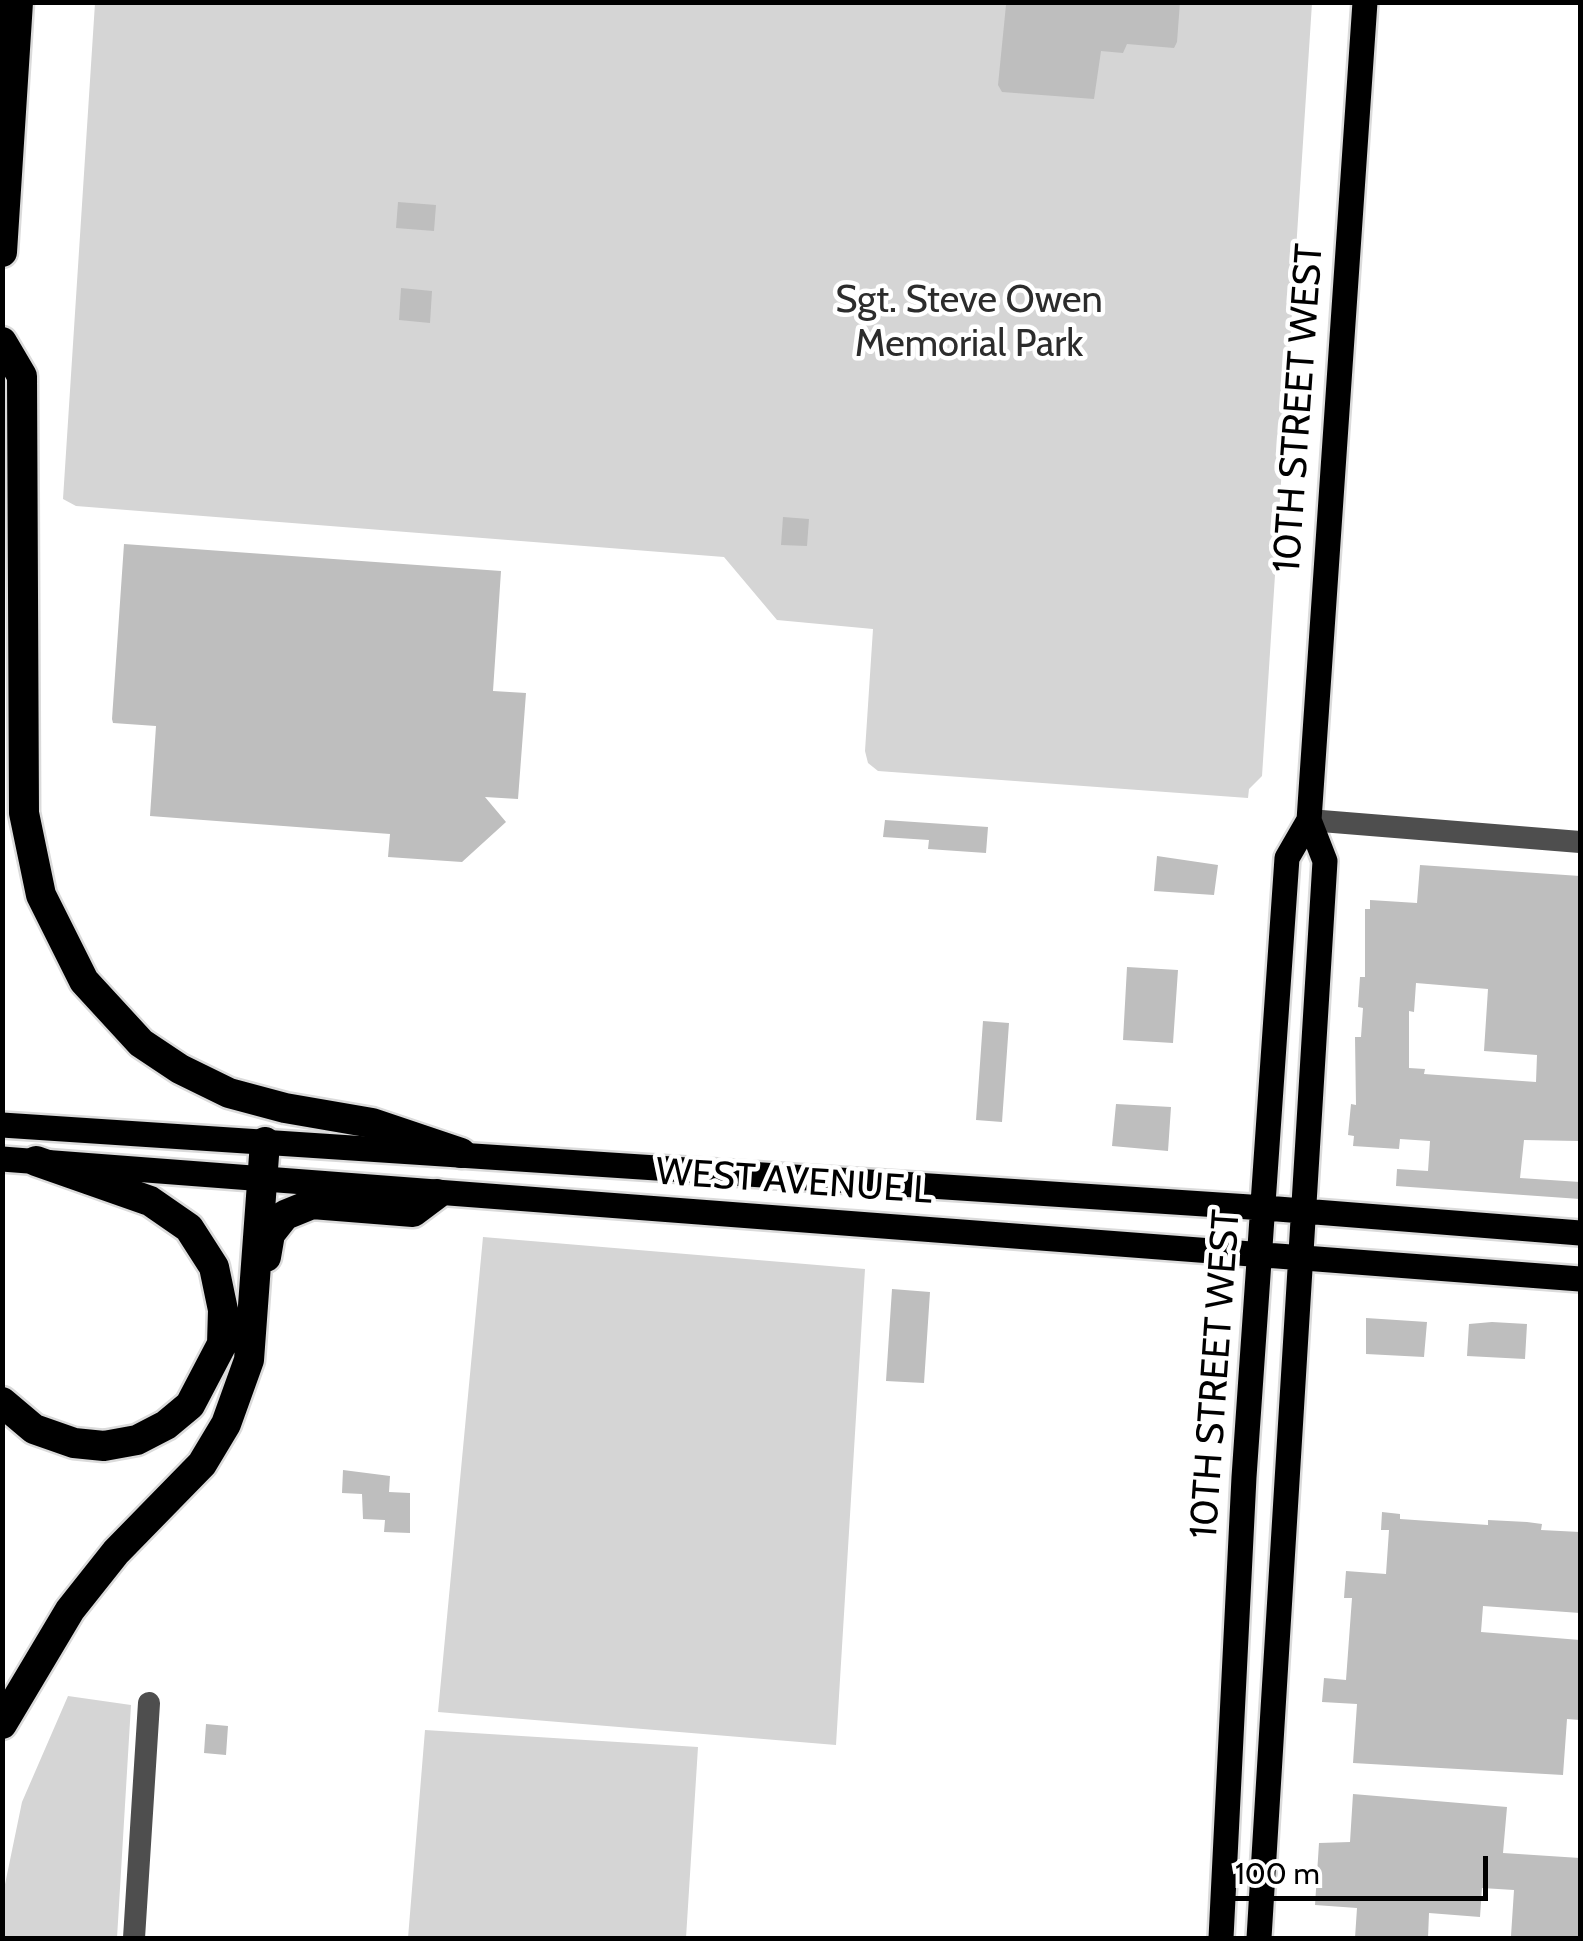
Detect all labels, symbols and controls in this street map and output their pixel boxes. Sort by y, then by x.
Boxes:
street label: 10TH STREET WEST [1265,242,1333,574]
park label: Sgt. Steve Owen Memorial Park [835,278,1103,368]
street label: WEST AVENUE L [654,1150,934,1214]
street label: 10TH STREET WEST [1182,1208,1250,1540]
scale bar [1223,1836,1493,1898]
text: 100 m [1235,1855,1320,1892]

